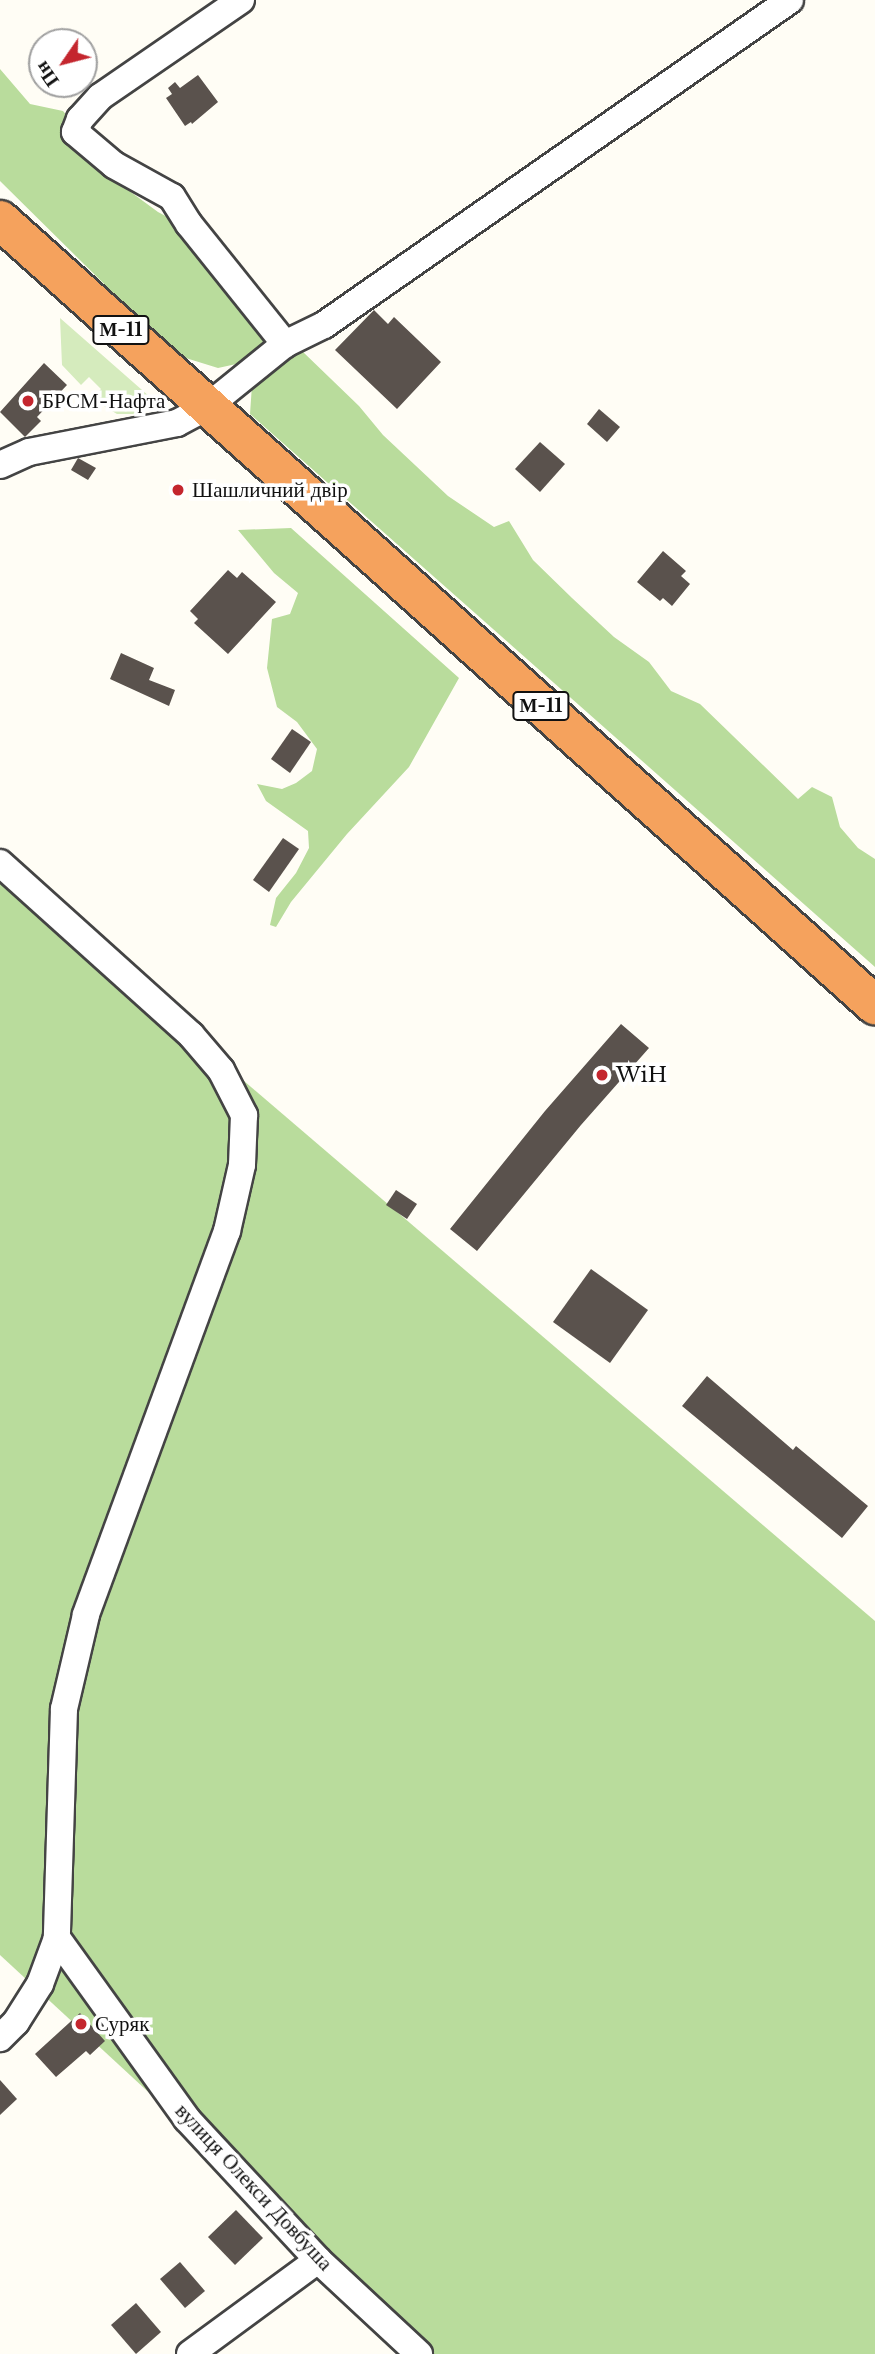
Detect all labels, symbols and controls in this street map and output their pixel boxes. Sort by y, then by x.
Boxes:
north arrow [28,28,98,98]
text: Пн [30,57,64,91]
road number: М-11 [91,314,151,346]
place label: БРСМ-Нафта [42,388,165,414]
marker: БРСМ-Нафта [20,393,36,409]
place label: Шашличний двір [192,477,348,503]
marker: Шашличний двір [170,482,186,498]
road number: М-11 [511,691,571,722]
place label: WiH [616,1062,667,1088]
marker: WiH [594,1067,610,1083]
place label: Суряк [95,2011,149,2037]
marker: Суряк [73,2016,89,2032]
street label: вулиця Олекси Довбуша [170,2098,338,2276]

